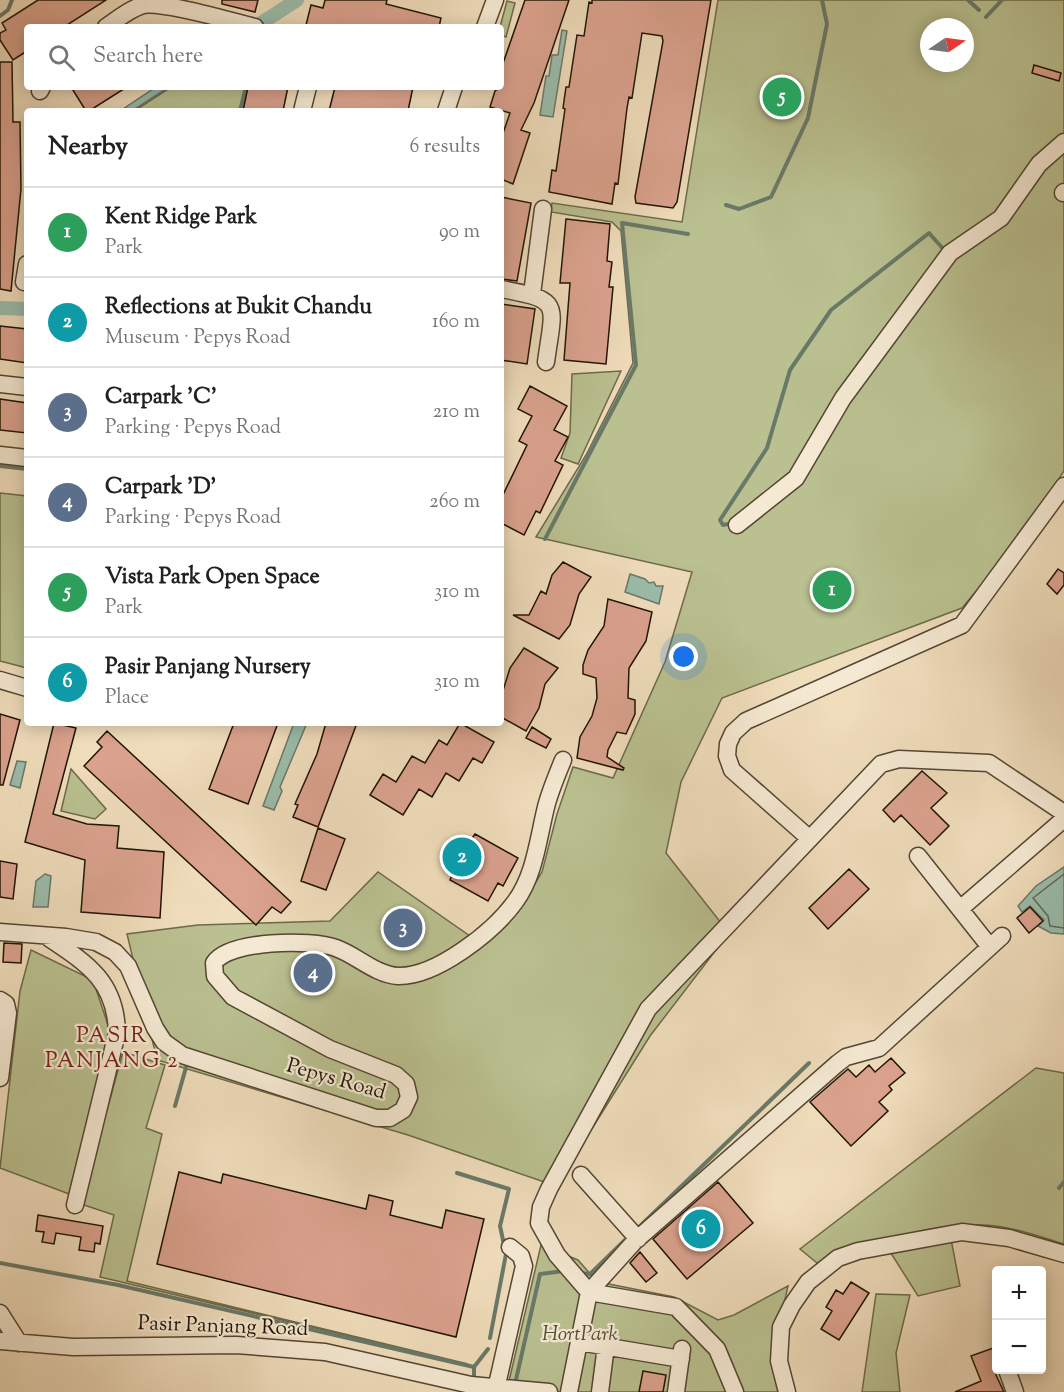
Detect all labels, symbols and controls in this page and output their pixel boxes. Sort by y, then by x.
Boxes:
north arrow [920,18,974,72]
search box [24,24,504,90]
icon: search [45,41,78,74]
text: Search here [93,41,203,73]
pin: 5 [762,74,802,120]
text: Nearby [48,129,128,166]
text: 6 results [410,133,480,162]
text: Kent Ridge Park [105,202,257,234]
text: 1 [64,218,71,247]
text: 90 m [439,218,480,247]
text: Park [105,234,143,263]
text: Reflections at Bukit Chandu [105,292,372,324]
text: 2 [63,308,72,337]
text: 160 m [432,308,480,337]
text: Museum · Pepys Road [105,324,291,353]
text: Carpark 'C' [105,382,217,414]
text: 3 [63,398,72,427]
text: 210 m [433,398,480,427]
text: Parking · Pepys Road [105,414,281,443]
text: Carpark 'D' [105,472,216,504]
text: 4 [62,488,73,517]
text: 260 m [429,488,480,517]
text: Parking · Pepys Road [105,504,281,533]
text: Vista Park Open Space [105,562,320,594]
pin: 1 [812,568,852,612]
text: 5 [64,578,71,607]
text: 310 m [434,578,480,607]
text: Park [105,594,143,623]
your location [669,642,698,671]
text: Pasir Panjang Nursery [105,652,311,684]
text: 6 [63,668,72,697]
text: 310 m [434,668,480,697]
text: Place [105,684,149,713]
pin: 2 [442,834,482,880]
pin: 3 [384,906,422,950]
pin: 4 [294,950,332,996]
district label: PASIR PANJANG 2 [45,1021,179,1078]
street label: Pepys Road [283,1052,389,1109]
pin: 6 [682,1206,720,1252]
map controls [992,1266,1046,1374]
button: + [992,1266,1046,1320]
street label: Pasir Panjang Road [137,1309,309,1345]
park label: HortPark [542,1320,618,1350]
button: − [992,1320,1046,1374]

